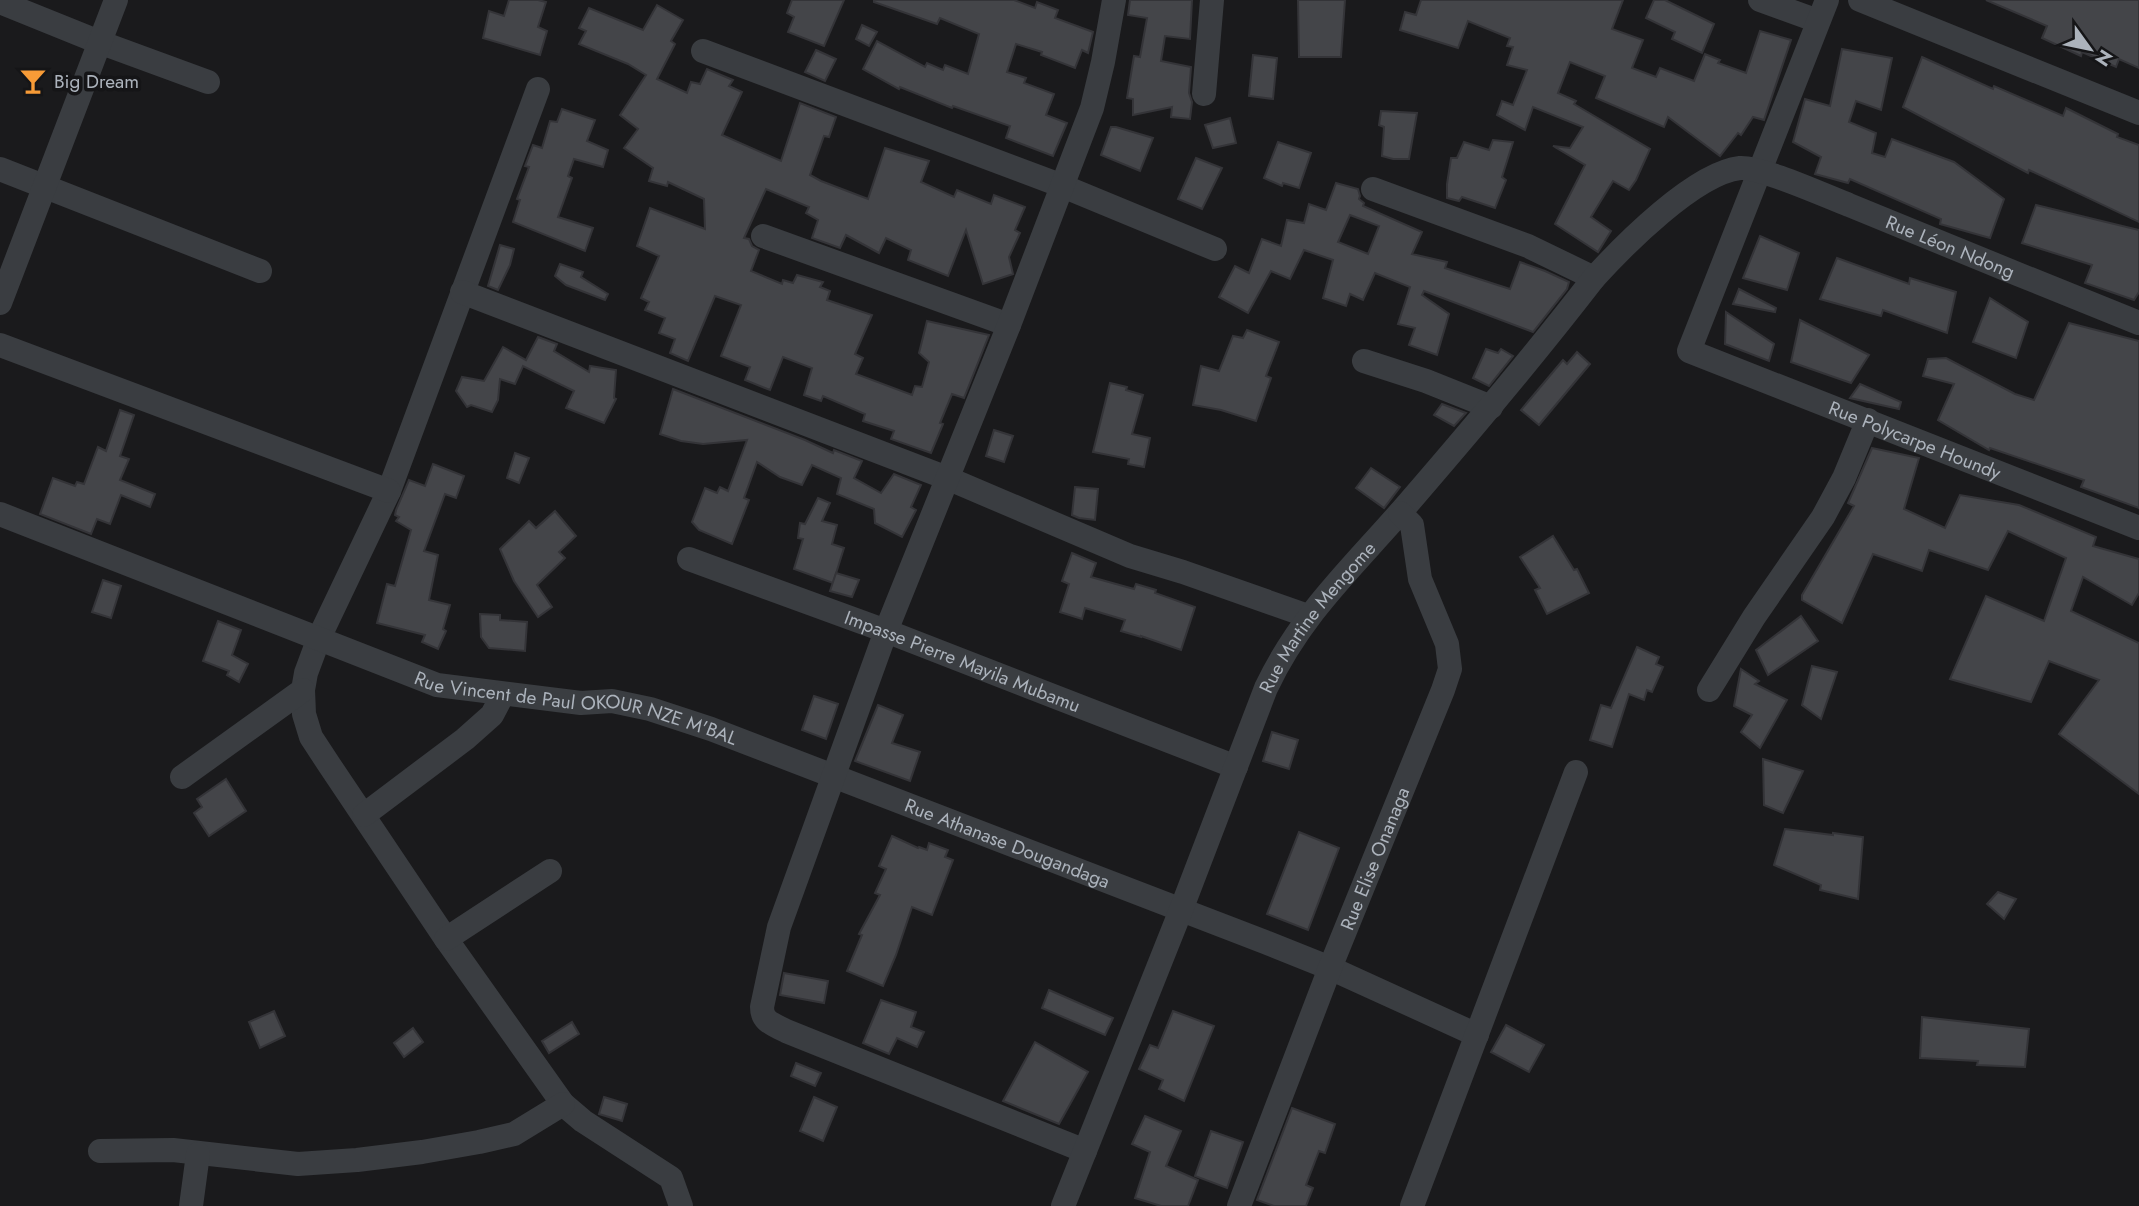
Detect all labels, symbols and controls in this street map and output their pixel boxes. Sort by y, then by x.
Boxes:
north arrow [2055,14,2125,84]
text: N [2088,44,2119,72]
bar icon: Big Dream [18,66,48,96]
place label: Big Dream [54,68,139,95]
street label: Rue Léon Ndong [1882,209,2019,285]
street label: Rue Polycarpe Houndy [1825,394,2006,487]
street label: Rue Martine Mengome [1253,535,1382,698]
street label: Impasse Pierre Mayila Mubamu [841,604,1084,719]
street label: Rue Vincent de Paul OKOUR NZE M'BAL [410,664,742,752]
street label: Rue Elise Onanaga [1334,783,1416,934]
street label: Rue Athanase Dougandaga [901,792,1114,895]

